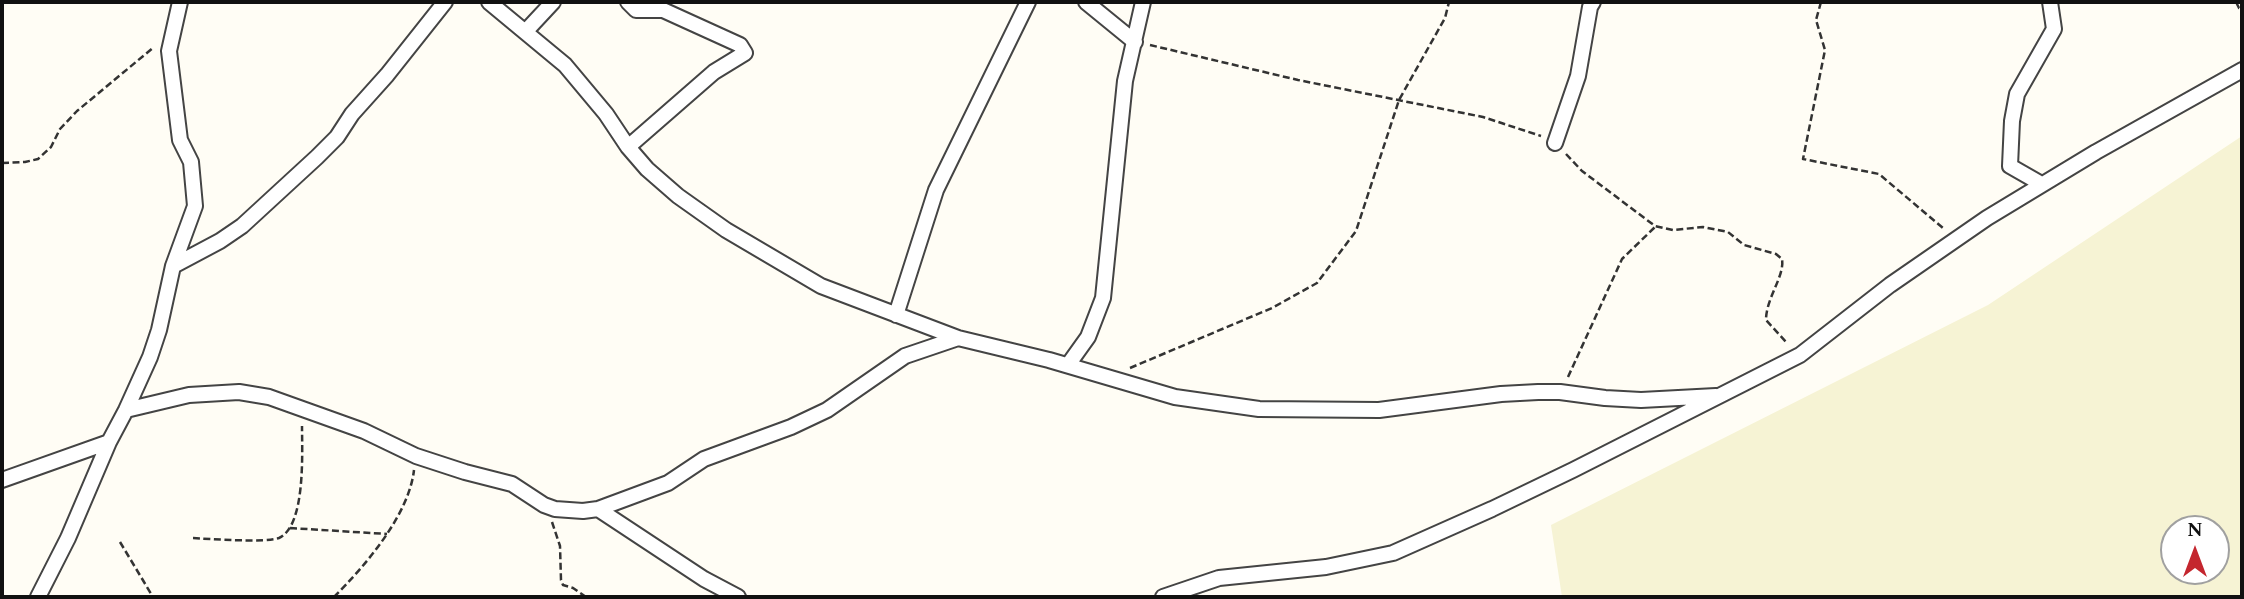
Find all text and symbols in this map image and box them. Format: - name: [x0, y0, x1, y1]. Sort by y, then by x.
- north arrow: [2160, 515, 2230, 585]
- text: N: [2187, 516, 2203, 545]

